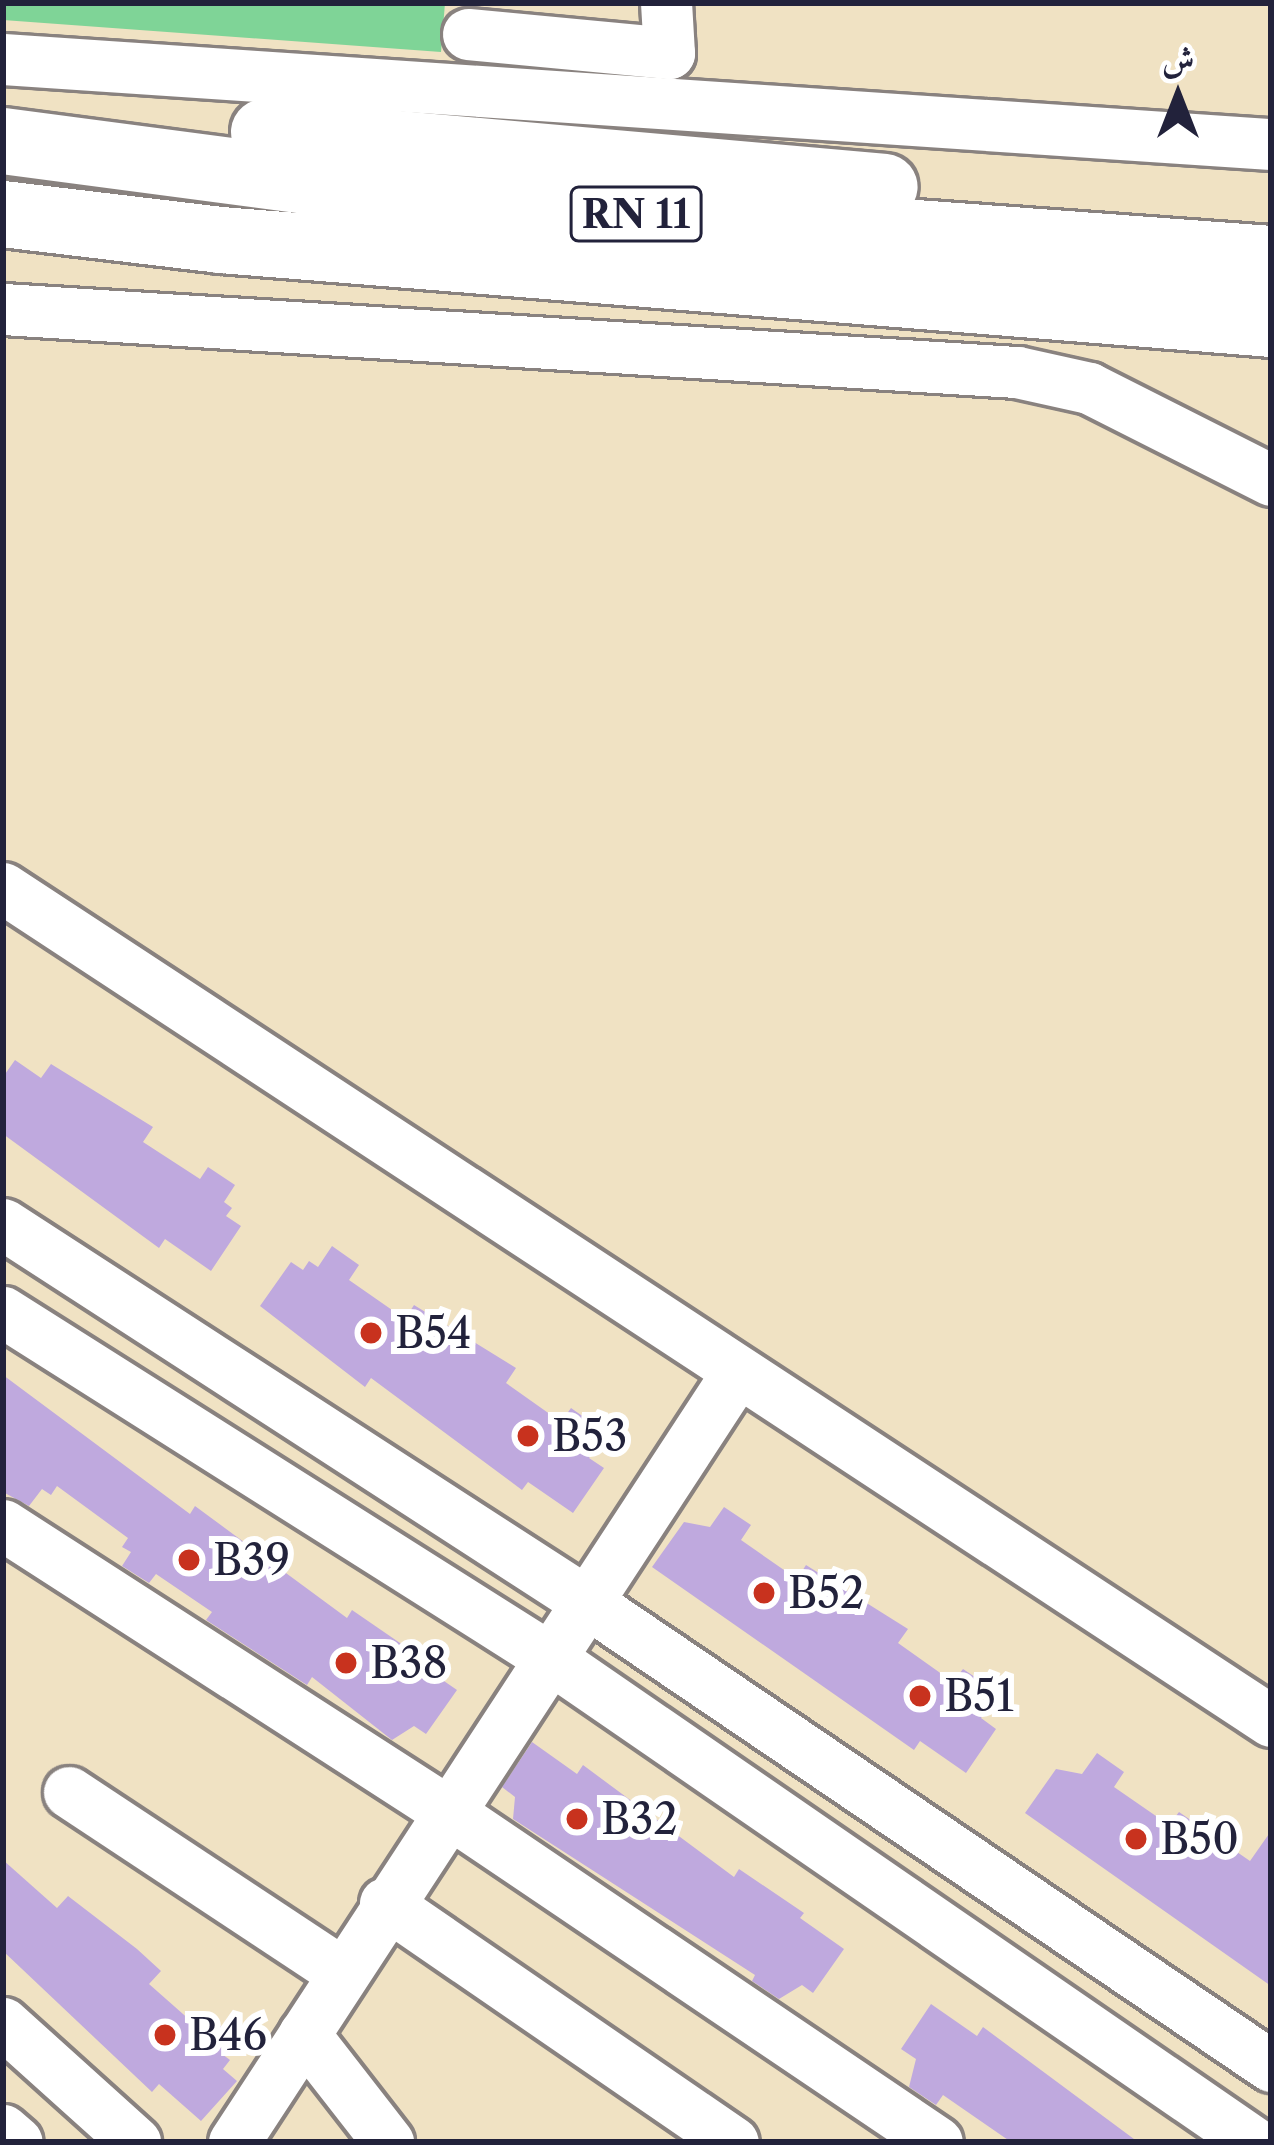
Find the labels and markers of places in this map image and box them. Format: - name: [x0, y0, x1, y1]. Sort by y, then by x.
- place label: B54: [395, 1308, 471, 1358]
- marker: B54: [358, 1320, 384, 1346]
- place label: B53: [552, 1411, 627, 1461]
- marker: B53: [515, 1423, 541, 1449]
- place label: B39: [213, 1535, 290, 1585]
- marker: B39: [176, 1547, 202, 1573]
- place label: B52: [788, 1568, 864, 1618]
- marker: B52: [751, 1580, 777, 1606]
- place label: B38: [370, 1638, 447, 1688]
- marker: B38: [333, 1650, 359, 1676]
- place label: B51: [944, 1671, 1014, 1721]
- marker: B51: [907, 1683, 933, 1709]
- place label: B32: [601, 1794, 678, 1844]
- marker: B32: [564, 1806, 590, 1832]
- place label: B50: [1160, 1814, 1239, 1864]
- marker: B50: [1123, 1826, 1149, 1852]
- place label: B46: [189, 2010, 267, 2060]
- marker: B46: [152, 2022, 178, 2048]

